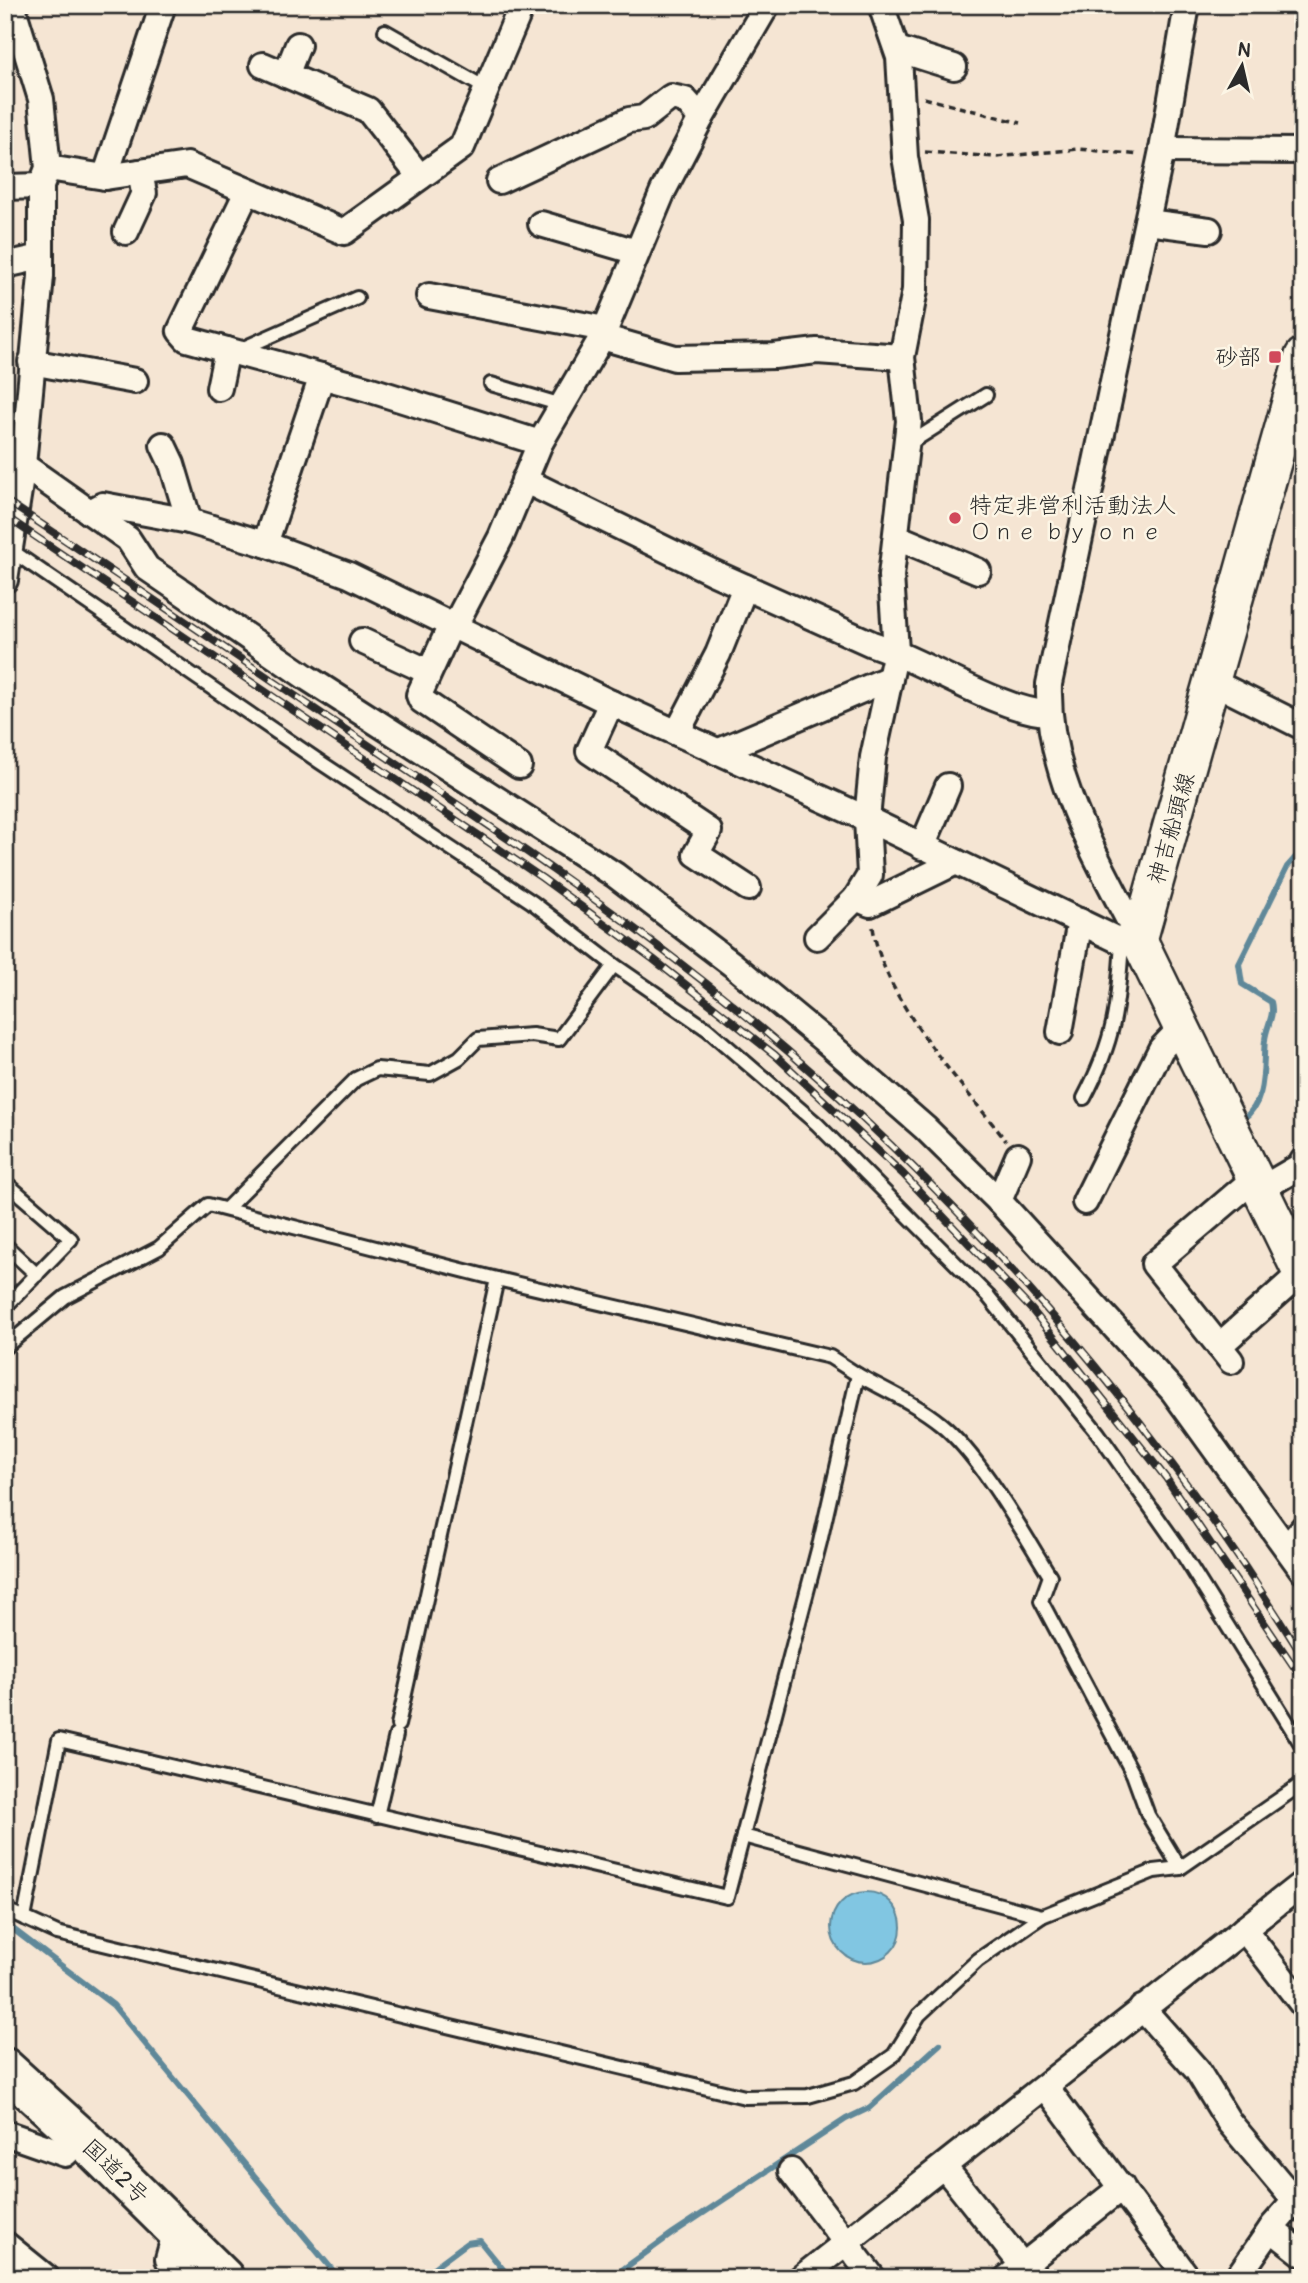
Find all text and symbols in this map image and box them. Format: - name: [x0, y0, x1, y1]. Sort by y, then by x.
- north arrow: [1206, 32, 1276, 102]
- text: N: [1236, 37, 1252, 63]
- place label: 砂部: [1215, 343, 1261, 372]
- marker: 砂部: [1267, 349, 1283, 365]
- place label: 特定非営利活動法人 Ｏｎｅ ｂｙ ｏｎｅ: [969, 491, 1176, 546]
- marker: 特定非営利活動法人 Ｏｎｅ ｂｙ ｏｎｅ: [947, 510, 963, 526]
- street label: 神吉船頭線: [1142, 769, 1201, 887]
- street label: 国道2号: [76, 2132, 155, 2210]

